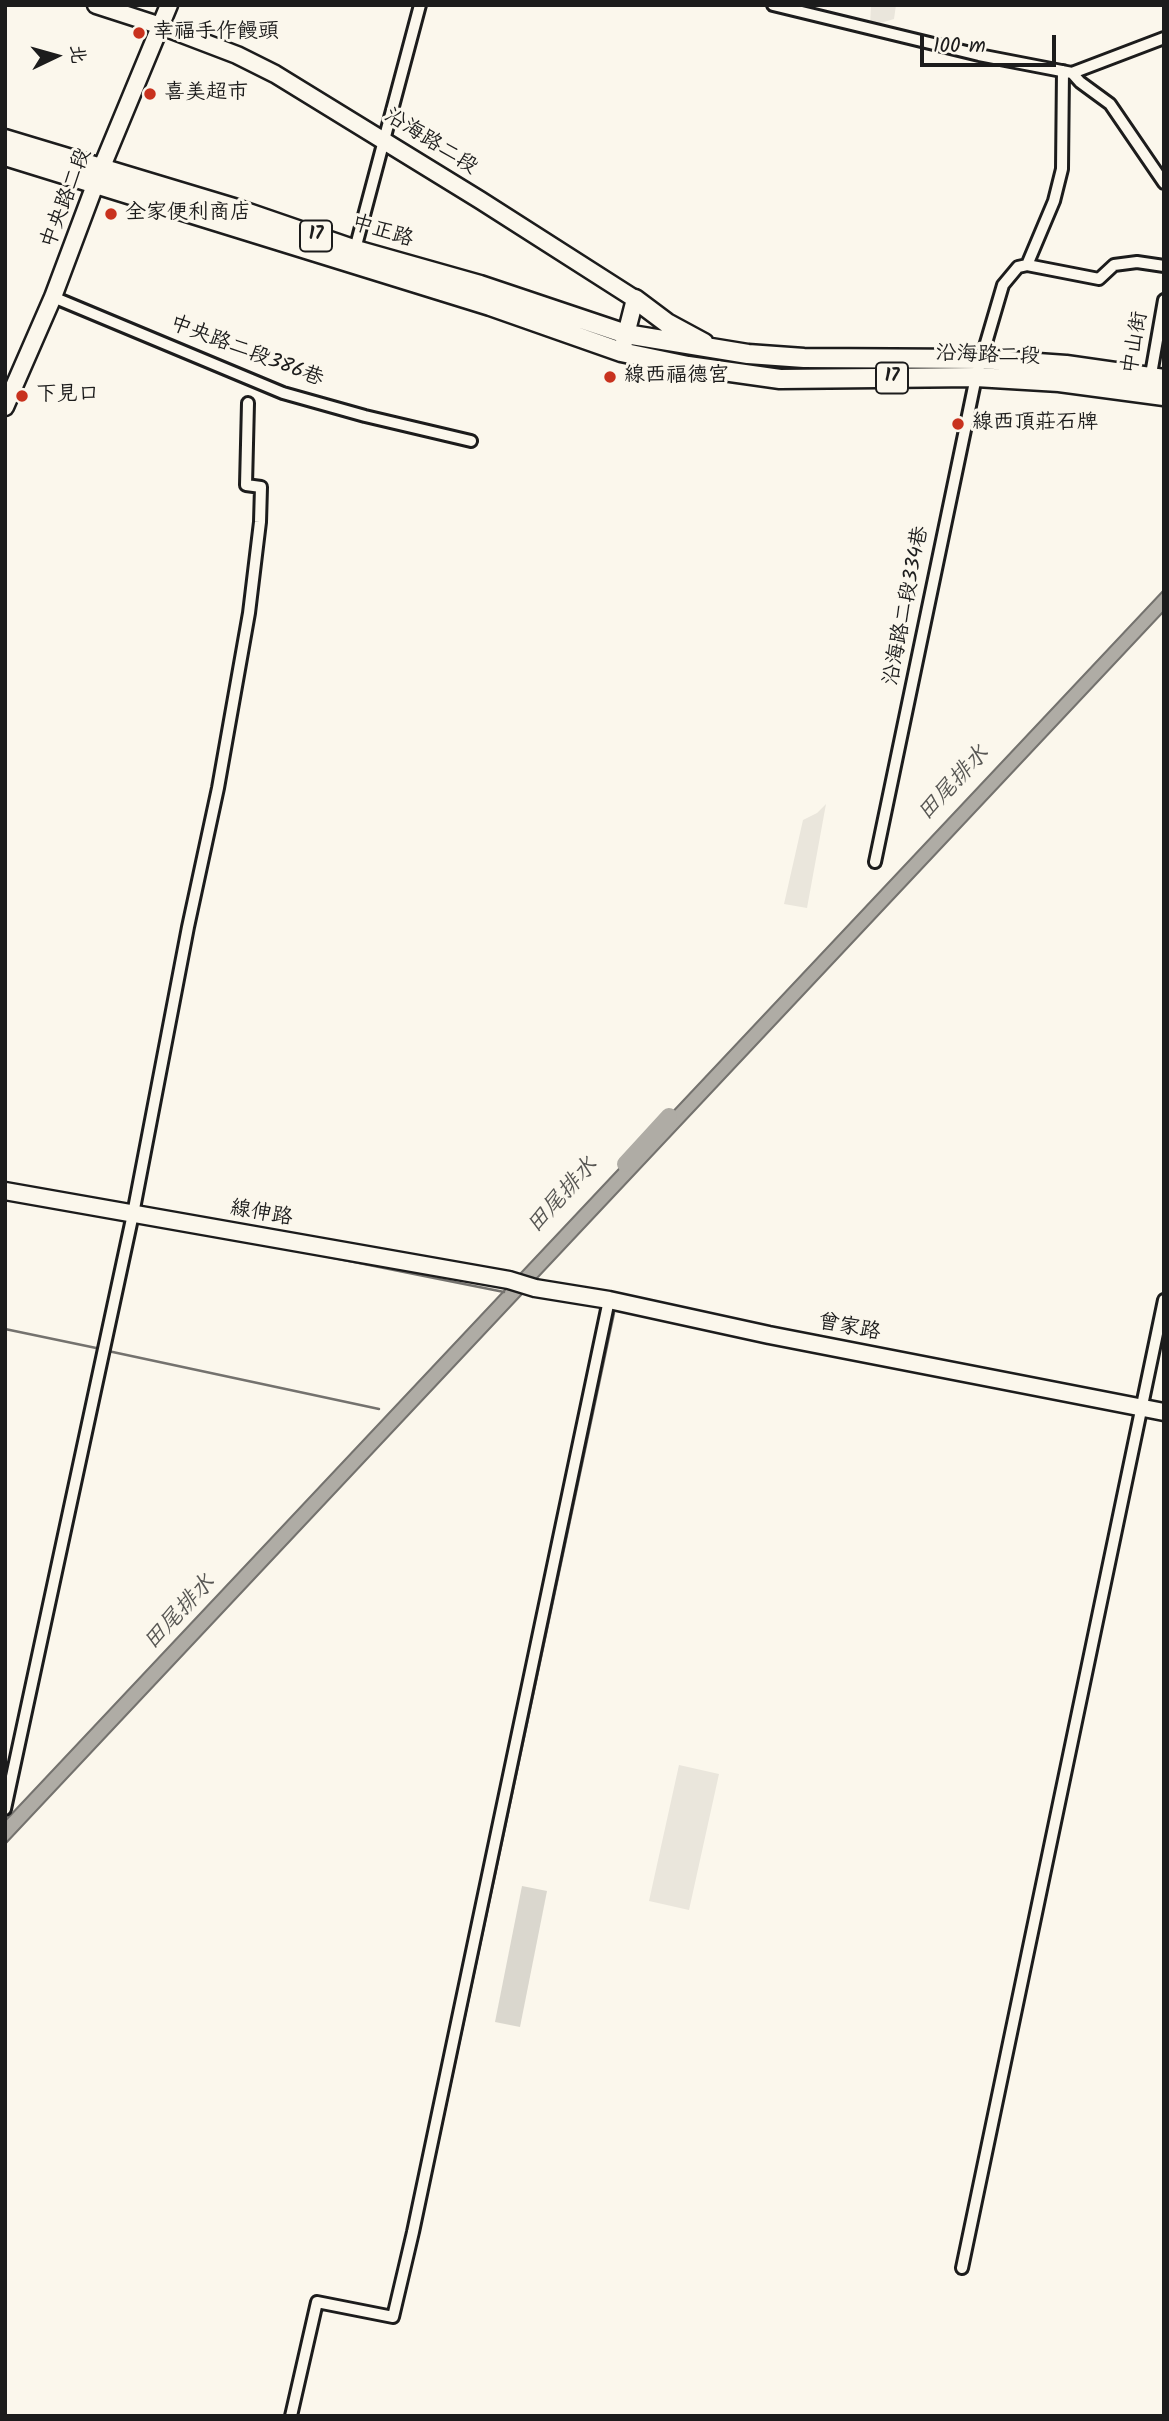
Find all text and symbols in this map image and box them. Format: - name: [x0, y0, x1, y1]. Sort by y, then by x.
- place label: 幸福手作饅頭: [153, 20, 279, 46]
- north arrow: [21, 21, 91, 91]
- scale bar: [924, 21, 1060, 65]
- marker: 幸福手作饅頭: [131, 25, 147, 41]
- text: 100 m: [933, 30, 986, 63]
- text: 北: [61, 43, 93, 65]
- place label: 喜美超市: [164, 81, 248, 107]
- marker: 喜美超市: [142, 86, 158, 102]
- street label: 沿海路二段: [379, 104, 481, 182]
- street label: 中央路二段: [37, 145, 99, 253]
- place label: 全家便利商店: [125, 201, 251, 227]
- marker: 全家便利商店: [103, 206, 119, 222]
- street label: 中正路: [348, 212, 416, 254]
- road number: 17: [300, 220, 332, 252]
- street label: 中山街: [1119, 310, 1155, 376]
- street label: 中央路二段386巷: [166, 312, 326, 394]
- street label: 沿海路二段: [935, 343, 1041, 371]
- road number: 17: [876, 362, 908, 394]
- place label: 線西福德宮: [624, 364, 729, 390]
- marker: 線西福德宮: [602, 369, 618, 385]
- place label: 下見口: [36, 383, 99, 409]
- marker: 下見口: [14, 388, 30, 404]
- place label: 線西頂莊石牌: [972, 411, 1098, 437]
- marker: 線西頂莊石牌: [950, 416, 966, 432]
- street label: 沿海路二段334巷: [880, 524, 936, 688]
- water label: 田尾排水: [914, 742, 996, 828]
- water label: 田尾排水: [523, 1154, 605, 1240]
- street label: 線伸路: [228, 1197, 294, 1233]
- street label: 曾家路: [816, 1311, 882, 1347]
- water label: 田尾排水: [140, 1571, 222, 1657]

